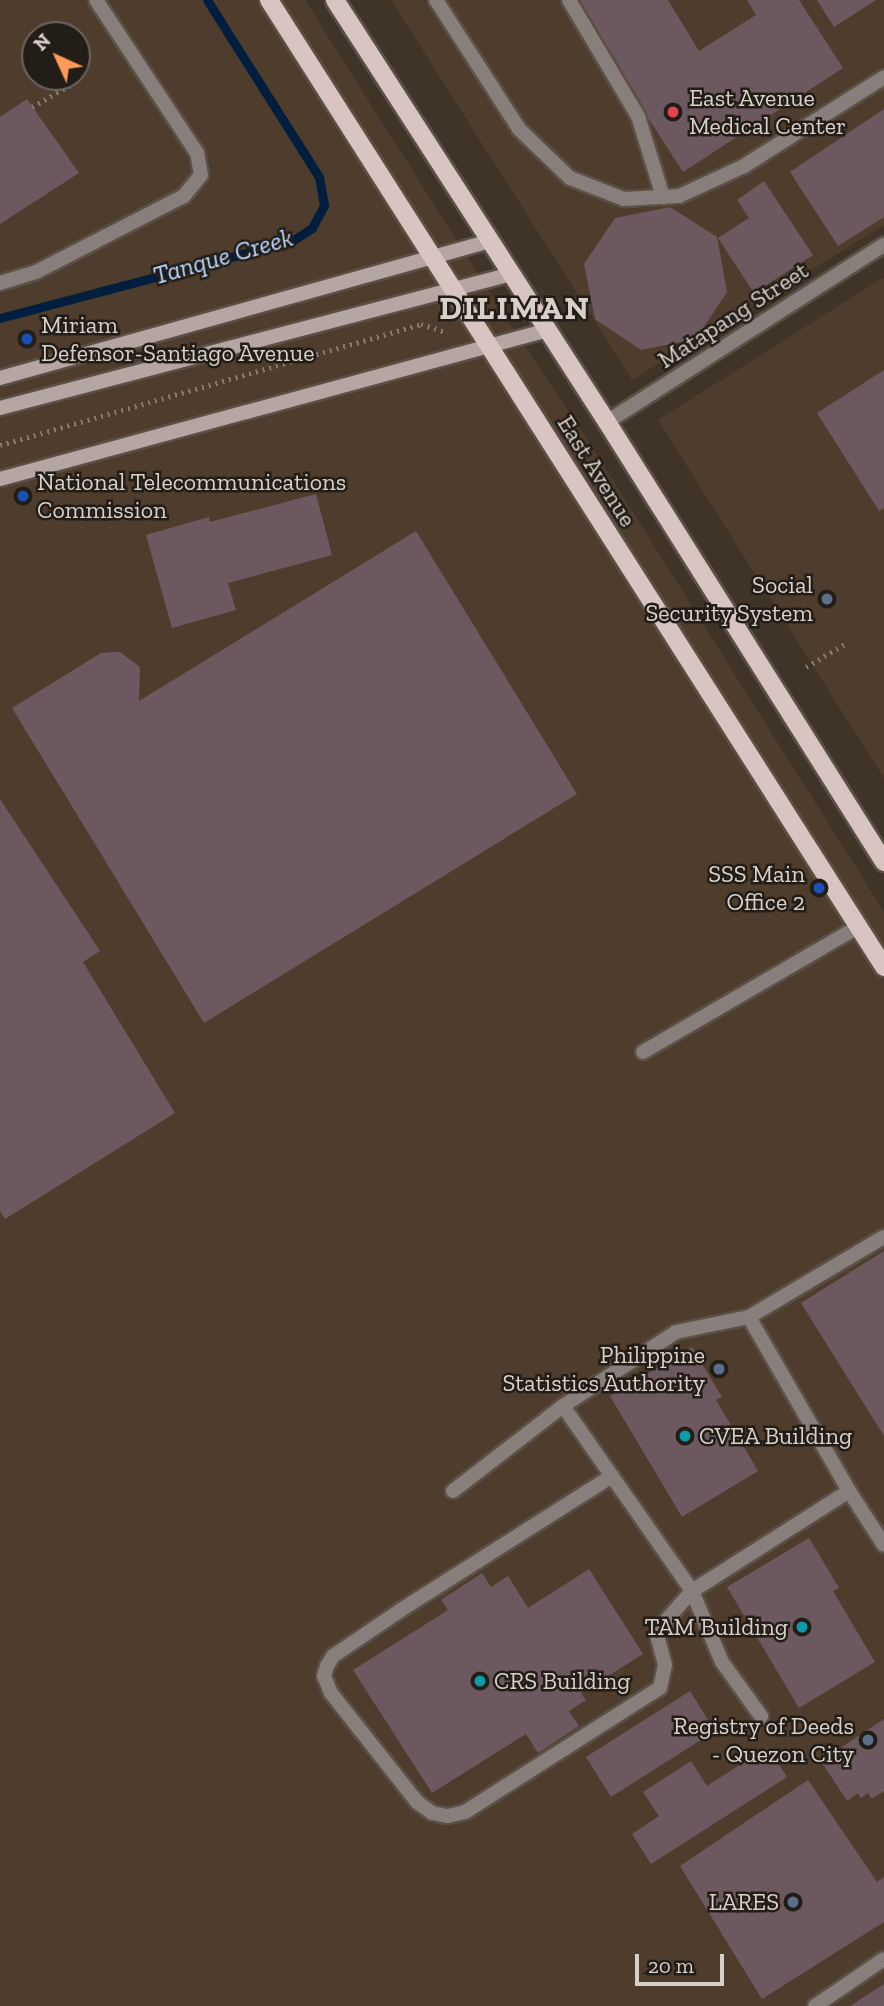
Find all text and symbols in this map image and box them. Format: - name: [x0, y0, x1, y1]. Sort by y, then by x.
- north arrow: [21, 21, 91, 91]
- text: N: [29, 29, 55, 55]
- place label: East Avenue Medical Center: [689, 84, 846, 140]
- marker: East Avenue Medical Center: [663, 102, 683, 122]
- water label: Tanque Creek: [149, 222, 297, 292]
- street label: Matapang Street: [652, 256, 814, 374]
- district label: DILIMAN: [440, 289, 590, 327]
- place label: Miriam Defensor-Santiago Avenue: [41, 311, 315, 367]
- marker: Miriam Defensor-Santiago Avenue: [19, 331, 35, 347]
- street label: East Avenue: [551, 410, 643, 532]
- place label: National Telecommunications Commission: [37, 468, 347, 524]
- marker: National Telecommunications Commission: [15, 488, 31, 504]
- place label: Social Security System: [645, 571, 813, 627]
- marker: Social Security System: [819, 591, 835, 607]
- place label: SSS Main Office 2: [708, 860, 805, 916]
- marker: SSS Main Office 2: [811, 880, 827, 896]
- place label: Philippine Statistics Authority: [502, 1341, 705, 1397]
- marker: Philippine Statistics Authority: [711, 1361, 727, 1377]
- place label: CVEA Building: [699, 1422, 853, 1450]
- marker: CVEA Building: [677, 1428, 693, 1444]
- place label: TAM Building: [644, 1613, 788, 1641]
- marker: TAM Building: [794, 1619, 810, 1635]
- place label: CRS Building: [494, 1667, 630, 1695]
- marker: CRS Building: [472, 1673, 488, 1689]
- place label: Registry of Deeds - Quezon City: [673, 1712, 854, 1768]
- marker: Registry of Deeds - Quezon City: [860, 1732, 876, 1748]
- place label: LARES: [709, 1888, 779, 1916]
- marker: LARES: [785, 1894, 801, 1910]
- scale bar: [639, 1940, 728, 1984]
- text: 20 m: [648, 1953, 694, 1978]

